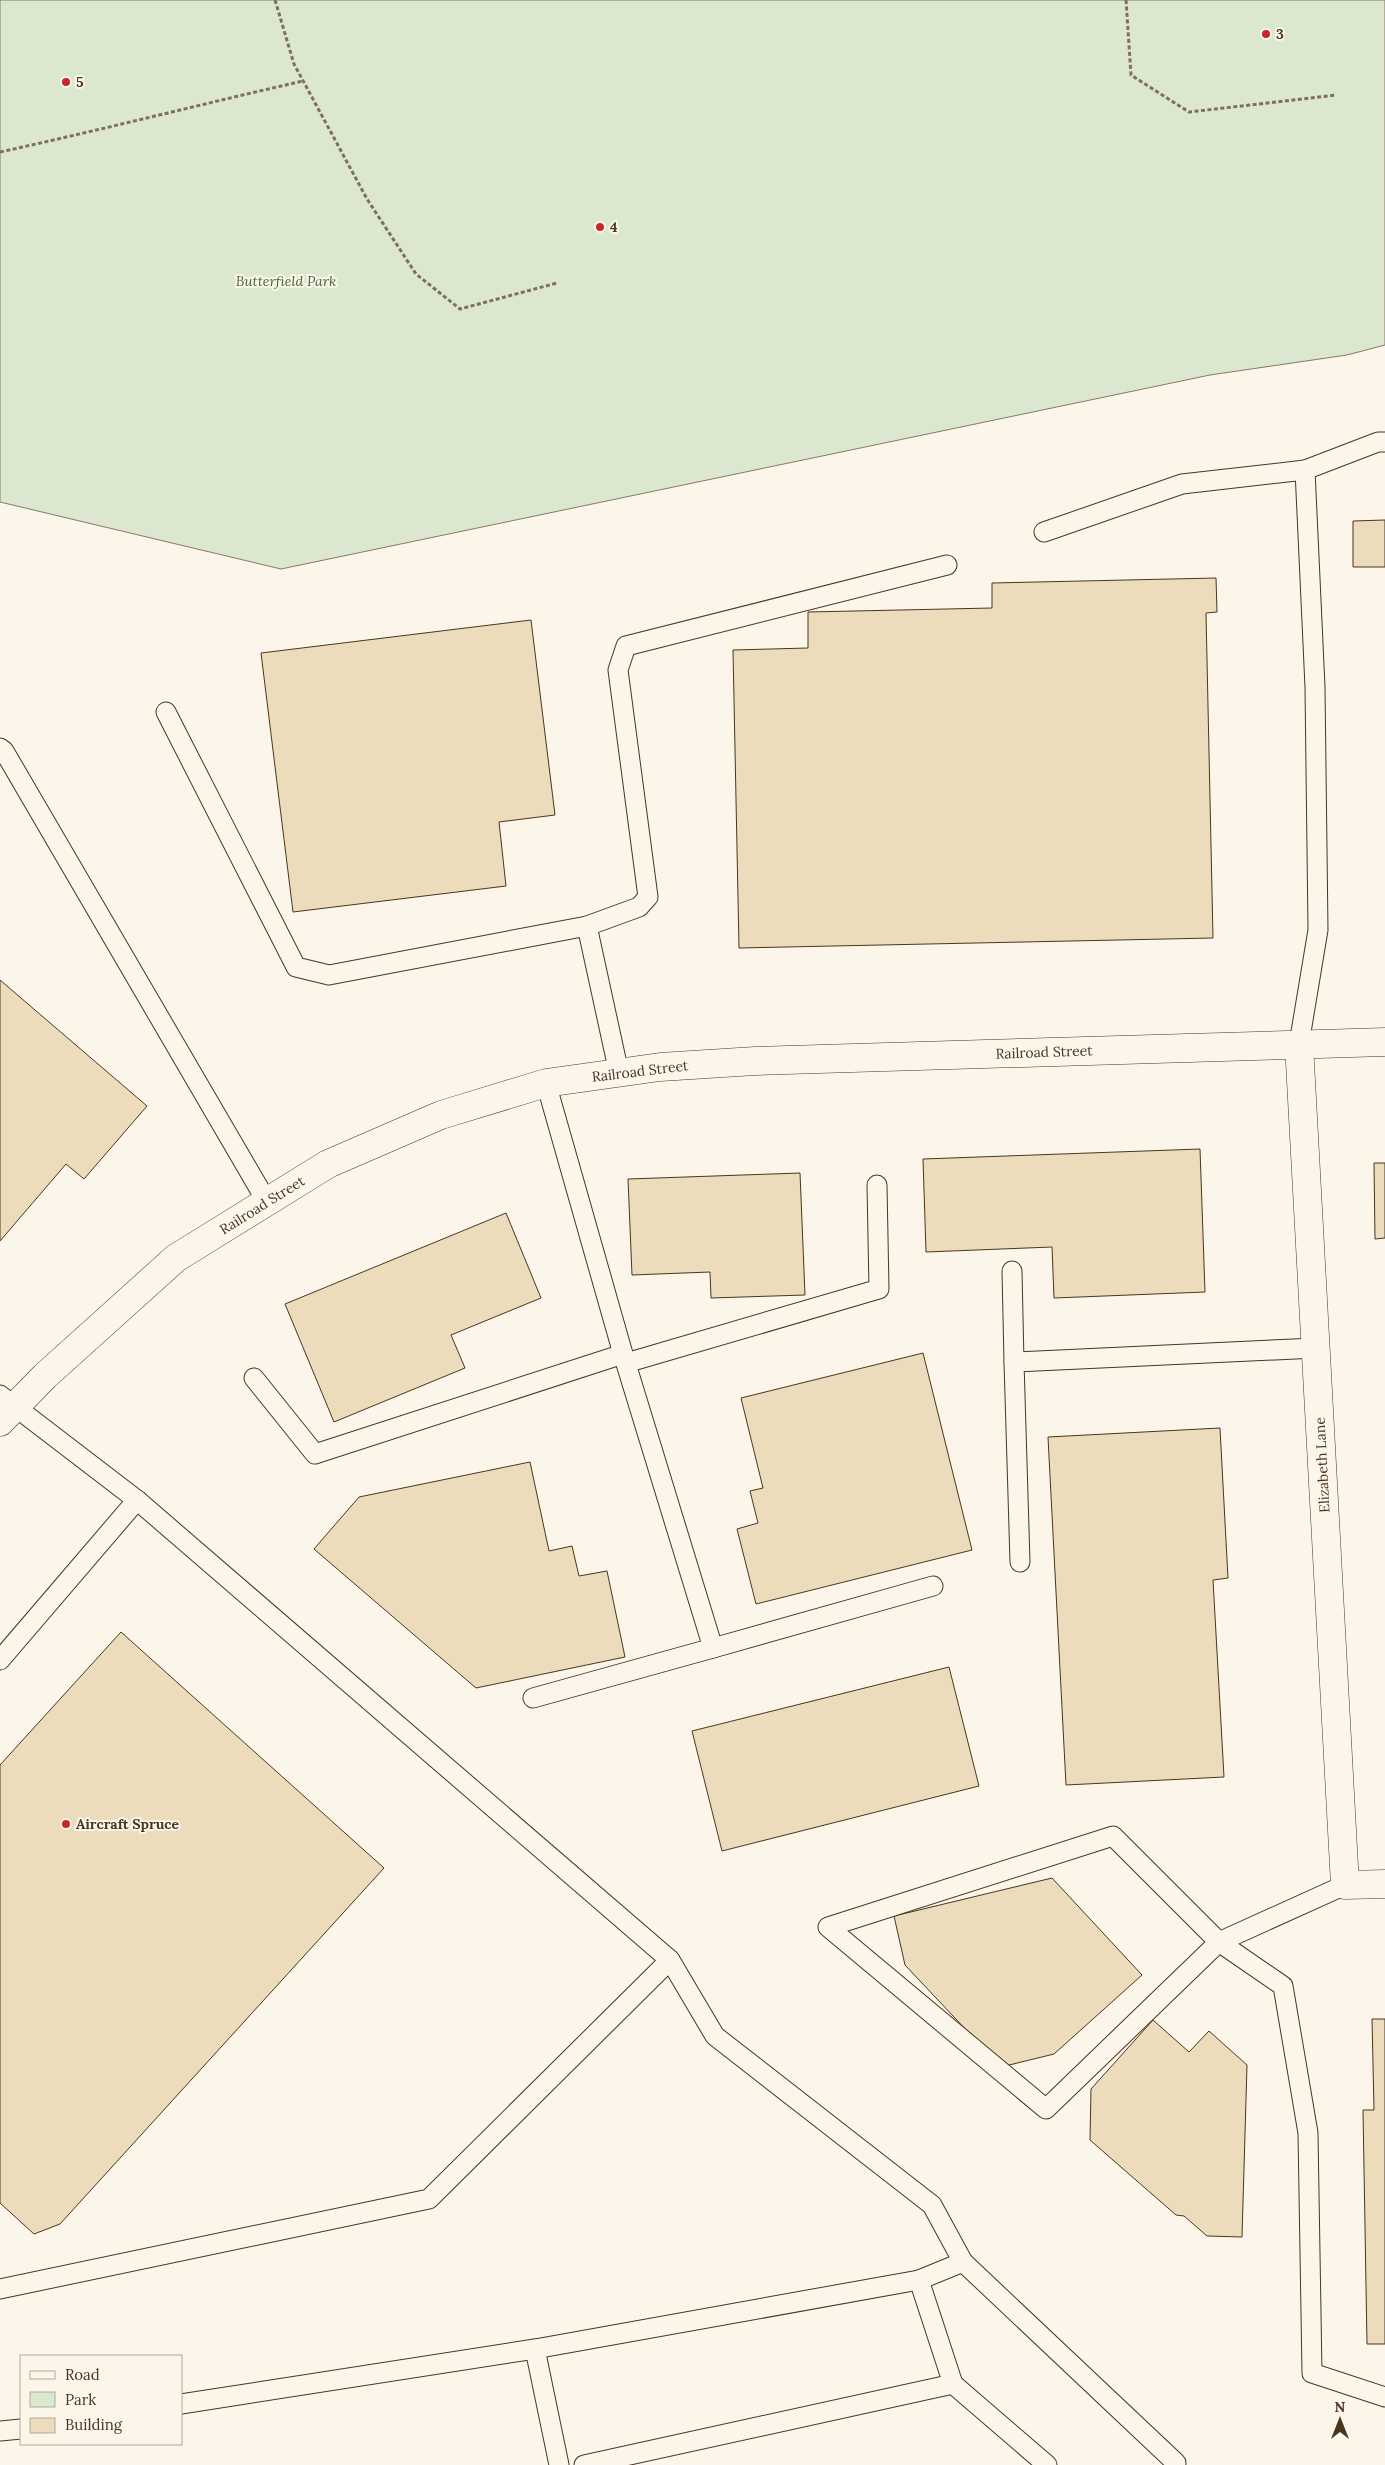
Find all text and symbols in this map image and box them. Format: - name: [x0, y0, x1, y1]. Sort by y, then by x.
- place label: 3: [1276, 25, 1284, 43]
- marker: 3: [1260, 28, 1272, 40]
- place label: 5: [76, 73, 84, 91]
- marker: 5: [60, 76, 72, 88]
- place label: 4: [610, 218, 618, 236]
- marker: 4: [594, 221, 606, 233]
- park label: Butterfield Park: [236, 272, 336, 290]
- street label: Railroad Street: [995, 1041, 1093, 1063]
- street label: Railroad Street: [591, 1056, 690, 1086]
- street label: Railroad Street: [216, 1171, 308, 1238]
- street label: Elizabeth Lane: [1310, 1416, 1333, 1513]
- place label: Aircraft Spruce: [76, 1815, 180, 1833]
- marker: Aircraft Spruce: [60, 1818, 72, 1830]
- legend: [20, 2355, 182, 2445]
- text: Road: [65, 2365, 100, 2384]
- text: Park: [65, 2390, 96, 2409]
- north arrow: [1315, 2395, 1365, 2445]
- text: N: [1335, 2398, 1346, 2416]
- text: Building: [65, 2415, 123, 2434]

